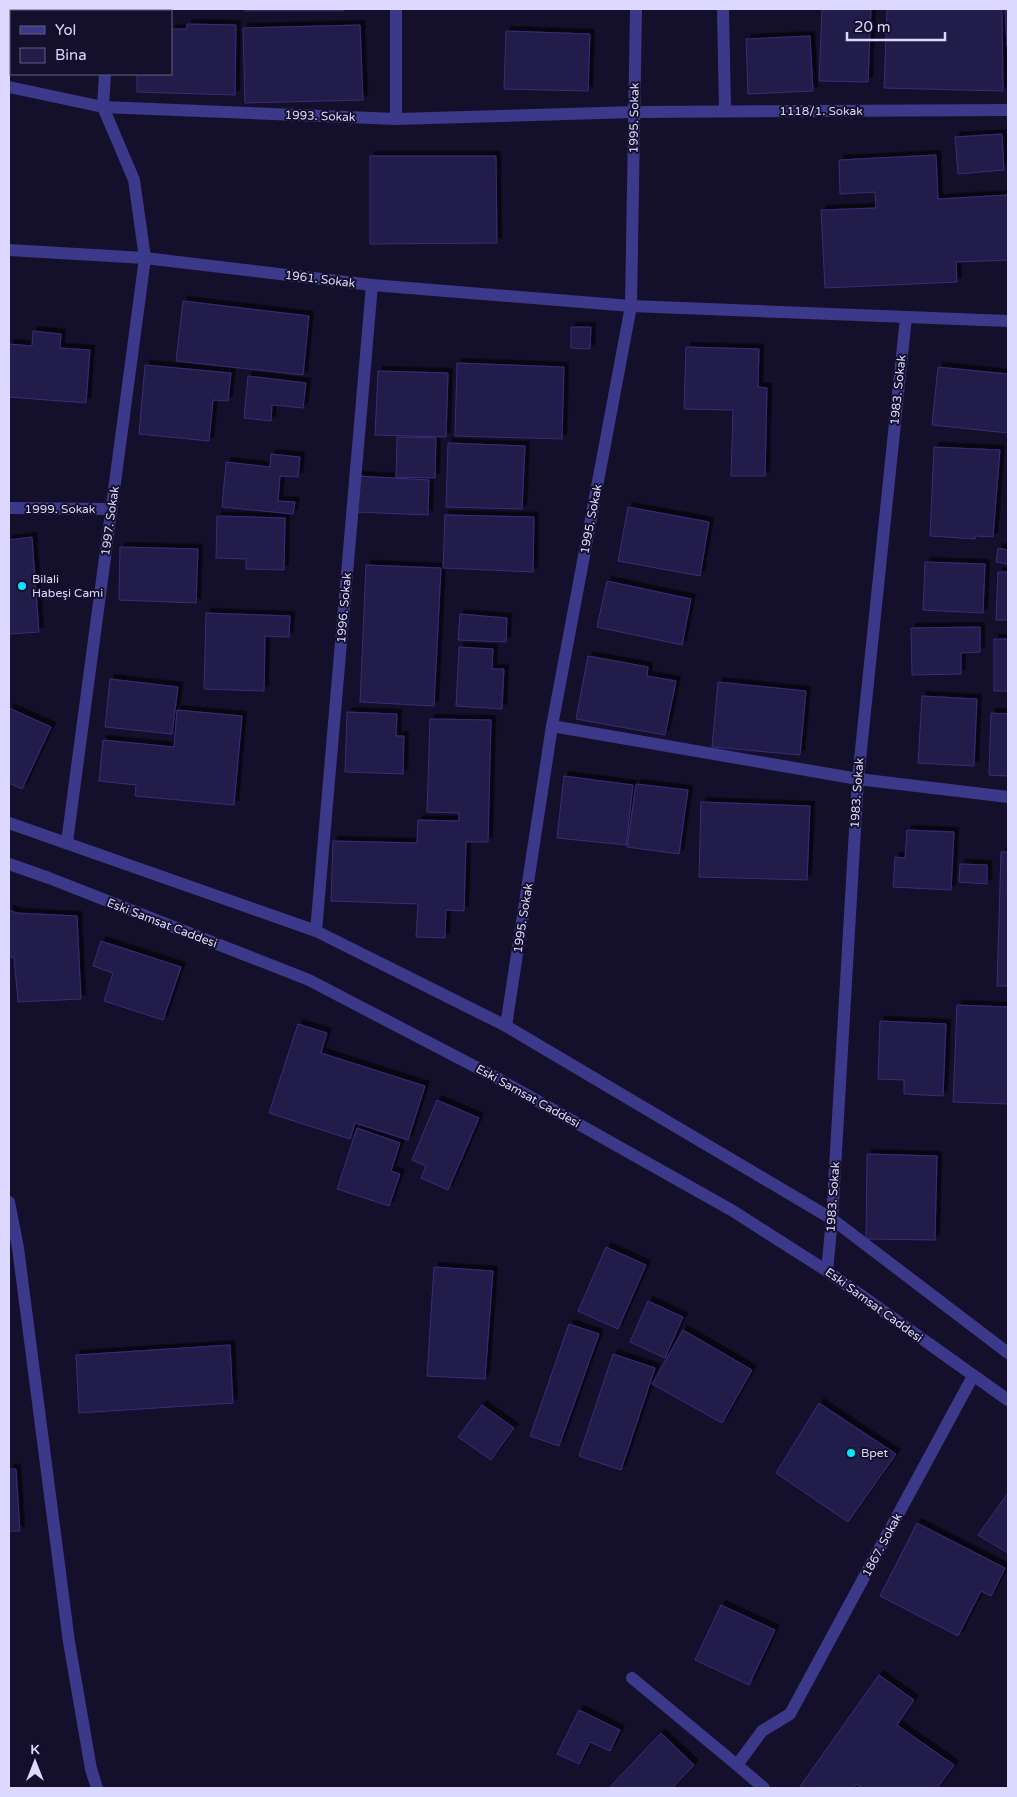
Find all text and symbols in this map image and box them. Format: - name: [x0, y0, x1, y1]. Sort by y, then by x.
- legend: [10, 10, 172, 75]
- scale bar: [847, 10, 944, 42]
- text: 20 m: [854, 18, 891, 36]
- text: Yol: [55, 21, 76, 39]
- text: Bina: [55, 46, 87, 64]
- street label: 1995. Sokak: [626, 82, 642, 153]
- street label: 1118/1. Sokak: [779, 104, 863, 118]
- street label: 1993. Sokak: [284, 108, 356, 124]
- street label: 1961. Sokak: [284, 268, 356, 290]
- street label: 1983. Sokak: [887, 354, 909, 426]
- street label: 1995. Sokak: [577, 483, 605, 555]
- street label: 1997. Sokak: [98, 485, 122, 557]
- street label: 1999. Sokak: [25, 502, 96, 516]
- place label: Bilali Habeşi Cami: [32, 572, 103, 600]
- street label: 1996. Sokak: [334, 572, 354, 644]
- marker: Bilali Habeşi Cami: [16, 580, 28, 592]
- street label: 1983. Sokak: [848, 757, 866, 829]
- street label: 1995. Sokak: [511, 882, 536, 954]
- street label: Eski Samsat Caddesi: [105, 896, 219, 950]
- street label: Eski Samsat Caddesi: [473, 1062, 583, 1130]
- street label: 1983. Sokak: [824, 1161, 842, 1233]
- street label: Eski Samsat Caddesi: [823, 1265, 925, 1345]
- place label: Bpet: [861, 1446, 889, 1460]
- marker: Bpet: [845, 1447, 857, 1459]
- street label: 1867. Sokak: [859, 1510, 905, 1579]
- north arrow: [10, 1737, 60, 1787]
- text: K: [30, 1741, 40, 1758]

